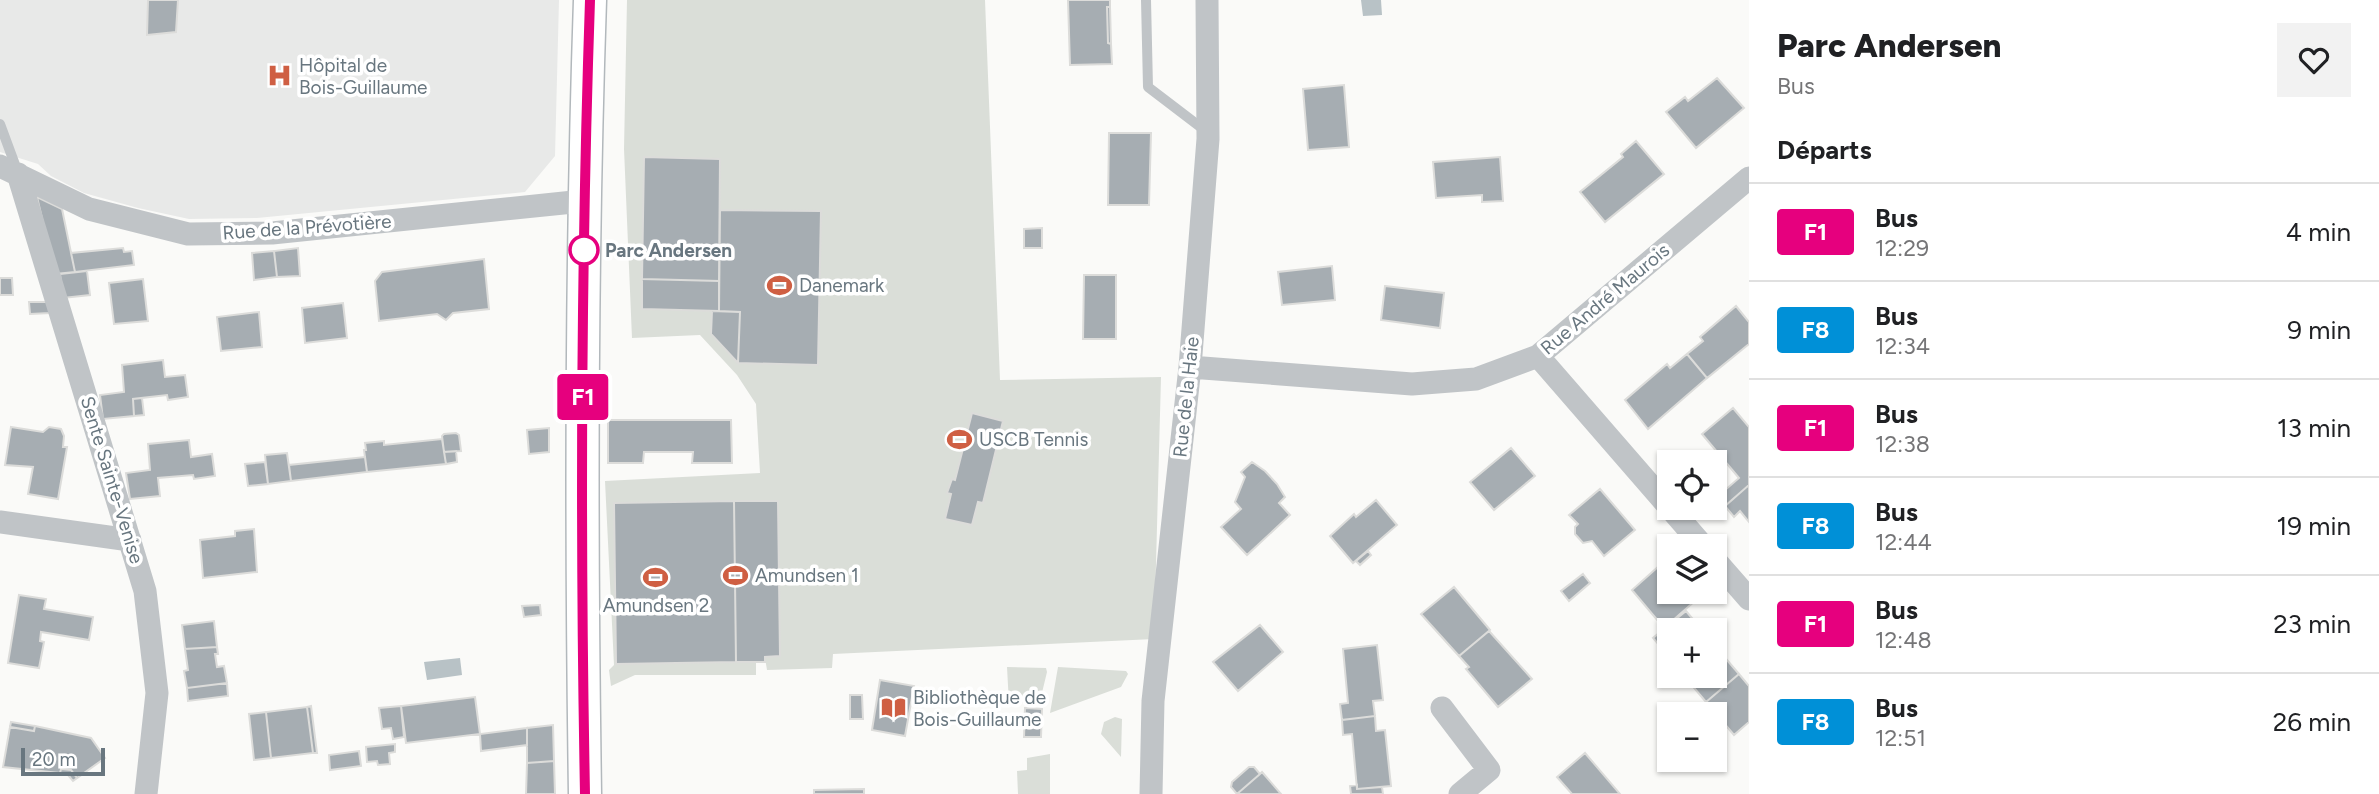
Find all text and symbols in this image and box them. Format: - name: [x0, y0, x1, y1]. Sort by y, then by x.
- button: heart: [2277, 23, 2351, 97]
- text: Parc Andersen: [1777, 26, 2001, 65]
- place label: Hôpital de Bois-Guillaume: [299, 54, 427, 99]
- hospital icon: Hôpital de Bois-Guillaume: [265, 62, 293, 90]
- text: Bus: [1777, 72, 1815, 100]
- text: Départs: [1777, 134, 1872, 166]
- text: Bus: [1875, 202, 1918, 234]
- street label: Rue de la Prévotière: [222, 210, 392, 244]
- text: 4 min: [2286, 216, 2351, 248]
- text: F1: [1804, 217, 1827, 246]
- text: 12:29: [1875, 234, 1929, 262]
- marker: Parc Andersen: [569, 235, 599, 265]
- street label: Rue André Maurois: [1536, 238, 1674, 359]
- place label: Parc Andersen: [605, 239, 732, 262]
- sports icon: Danemark: [765, 271, 793, 299]
- place label: Danemark: [799, 274, 885, 297]
- text: Bus: [1875, 300, 1918, 332]
- text: 9 min: [2287, 314, 2351, 346]
- text: F8: [1802, 315, 1829, 344]
- text: 12:34: [1875, 332, 1930, 360]
- street label: Rue de la Haie: [1168, 336, 1204, 458]
- line badge: F1: [552, 374, 614, 420]
- text: F1: [571, 382, 595, 411]
- street label: Sente Sainte-Venise: [76, 394, 148, 566]
- text: Bus: [1875, 398, 1918, 430]
- text: 13 min: [2277, 412, 2351, 444]
- text: F1: [1804, 413, 1827, 442]
- sports icon: USCB Tennis: [945, 425, 973, 453]
- place label: USCB Tennis: [979, 428, 1088, 451]
- text: 12:38: [1875, 430, 1930, 458]
- map controls: [1657, 450, 1727, 772]
- button: locate: [1657, 450, 1727, 520]
- text: Bus: [1875, 496, 1918, 528]
- text: 19 min: [2276, 510, 2351, 542]
- text: F8: [1802, 511, 1829, 540]
- text: 12:44: [1875, 528, 1932, 556]
- button: layers: [1657, 534, 1727, 604]
- sports icon: Amundsen 1: [721, 561, 749, 589]
- sports icon: Amundsen 2: [642, 563, 670, 591]
- place label: Amundsen 1: [755, 564, 859, 587]
- place label: Amundsen 2: [603, 594, 709, 617]
- text: Bus: [1875, 594, 1918, 626]
- text: 23 min: [2273, 608, 2351, 640]
- text: F1: [1804, 609, 1827, 638]
- button: +: [1657, 618, 1727, 688]
- text: 12:48: [1875, 626, 1932, 654]
- place label: Bibliothèque de Bois-Guillaume: [913, 686, 1046, 731]
- text: Bus: [1875, 692, 1918, 724]
- library icon: Bibliothèque de Bois-Guillaume: [879, 694, 907, 722]
- button: −: [1657, 702, 1727, 772]
- text: 26 min: [2273, 706, 2351, 738]
- text: F8: [1802, 707, 1829, 736]
- text: 12:51: [1875, 724, 1926, 752]
- scale bar: [21, 745, 105, 777]
- text: 20 m: [32, 748, 76, 771]

